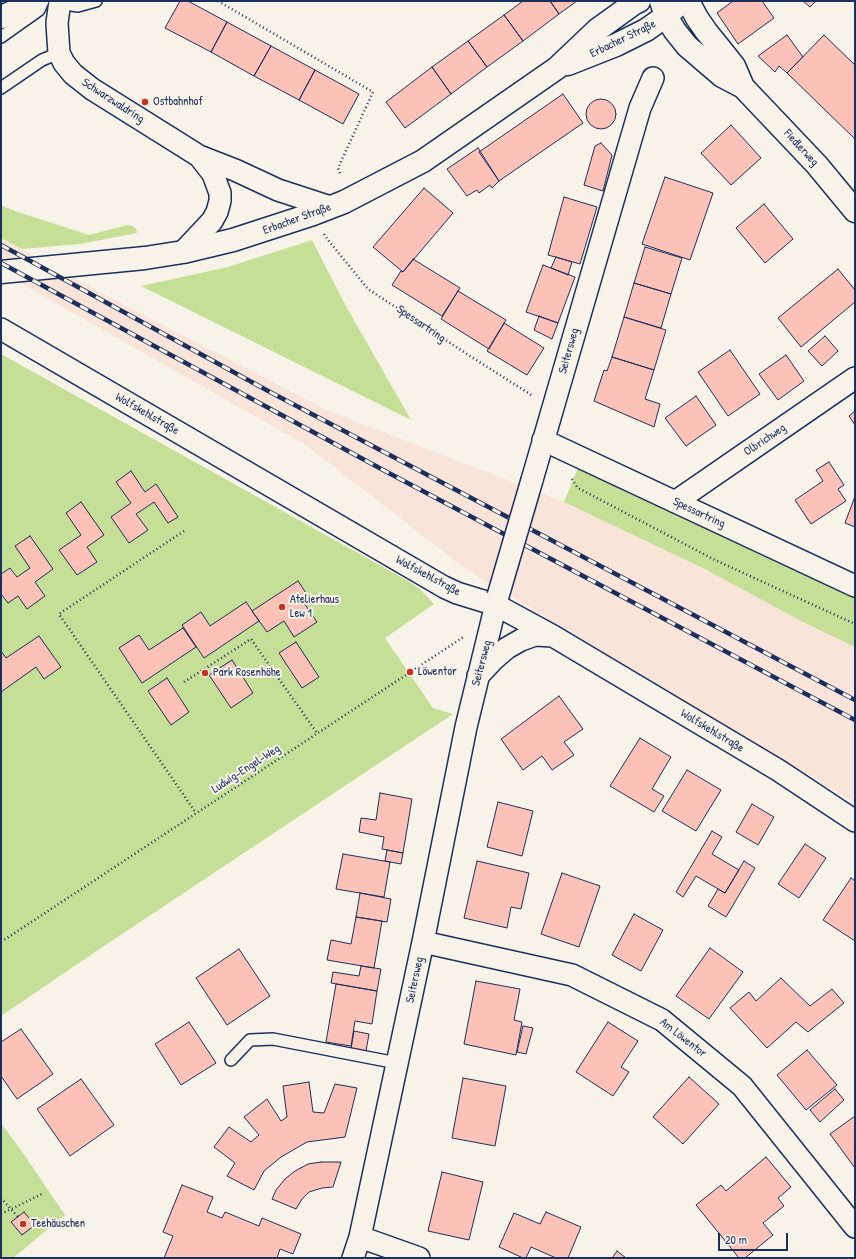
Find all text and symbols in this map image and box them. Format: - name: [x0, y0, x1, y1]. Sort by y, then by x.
- street label: Erbacher Straße: [588, 17, 658, 61]
- street label: Schwarzwaldring: [79, 76, 147, 126]
- place label: Ostbahnhof: [153, 95, 203, 109]
- marker: Ostbahnhof: [140, 97, 150, 107]
- street label: Fiedlerweg: [780, 127, 822, 169]
- street label: Erbacher Straße: [261, 200, 333, 238]
- street label: Spessartring: [394, 302, 448, 346]
- street label: Seitersweg: [556, 327, 582, 375]
- street label: Wolfskehlstraße: [112, 390, 182, 438]
- street label: Olbrichweg: [741, 421, 789, 459]
- street label: Spessartring: [670, 495, 728, 531]
- street label: Wolfskehlstraße: [393, 553, 463, 599]
- place label: Atelierhaus Lew 1: [290, 593, 339, 621]
- marker: Atelierhaus Lew 1: [277, 602, 287, 612]
- street label: Seitersweg: [469, 639, 495, 687]
- place label: Löwentor: [418, 665, 457, 679]
- place label: Park Rosenhöhe: [213, 666, 281, 680]
- marker: Löwentor: [405, 667, 415, 677]
- marker: Park Rosenhöhe: [200, 668, 210, 678]
- street label: Wolfskehlstraße: [678, 706, 746, 756]
- street label: Ludwig-Engel-Weg: [209, 742, 283, 796]
- street label: Seitersweg: [403, 956, 427, 1004]
- street label: Am Löwentor: [657, 1015, 709, 1061]
- place label: Teehäuschen: [31, 1217, 85, 1231]
- marker: Teehäuschen: [18, 1219, 28, 1229]
- scale bar: [720, 1225, 790, 1251]
- text: 20 m: [725, 1231, 747, 1248]

